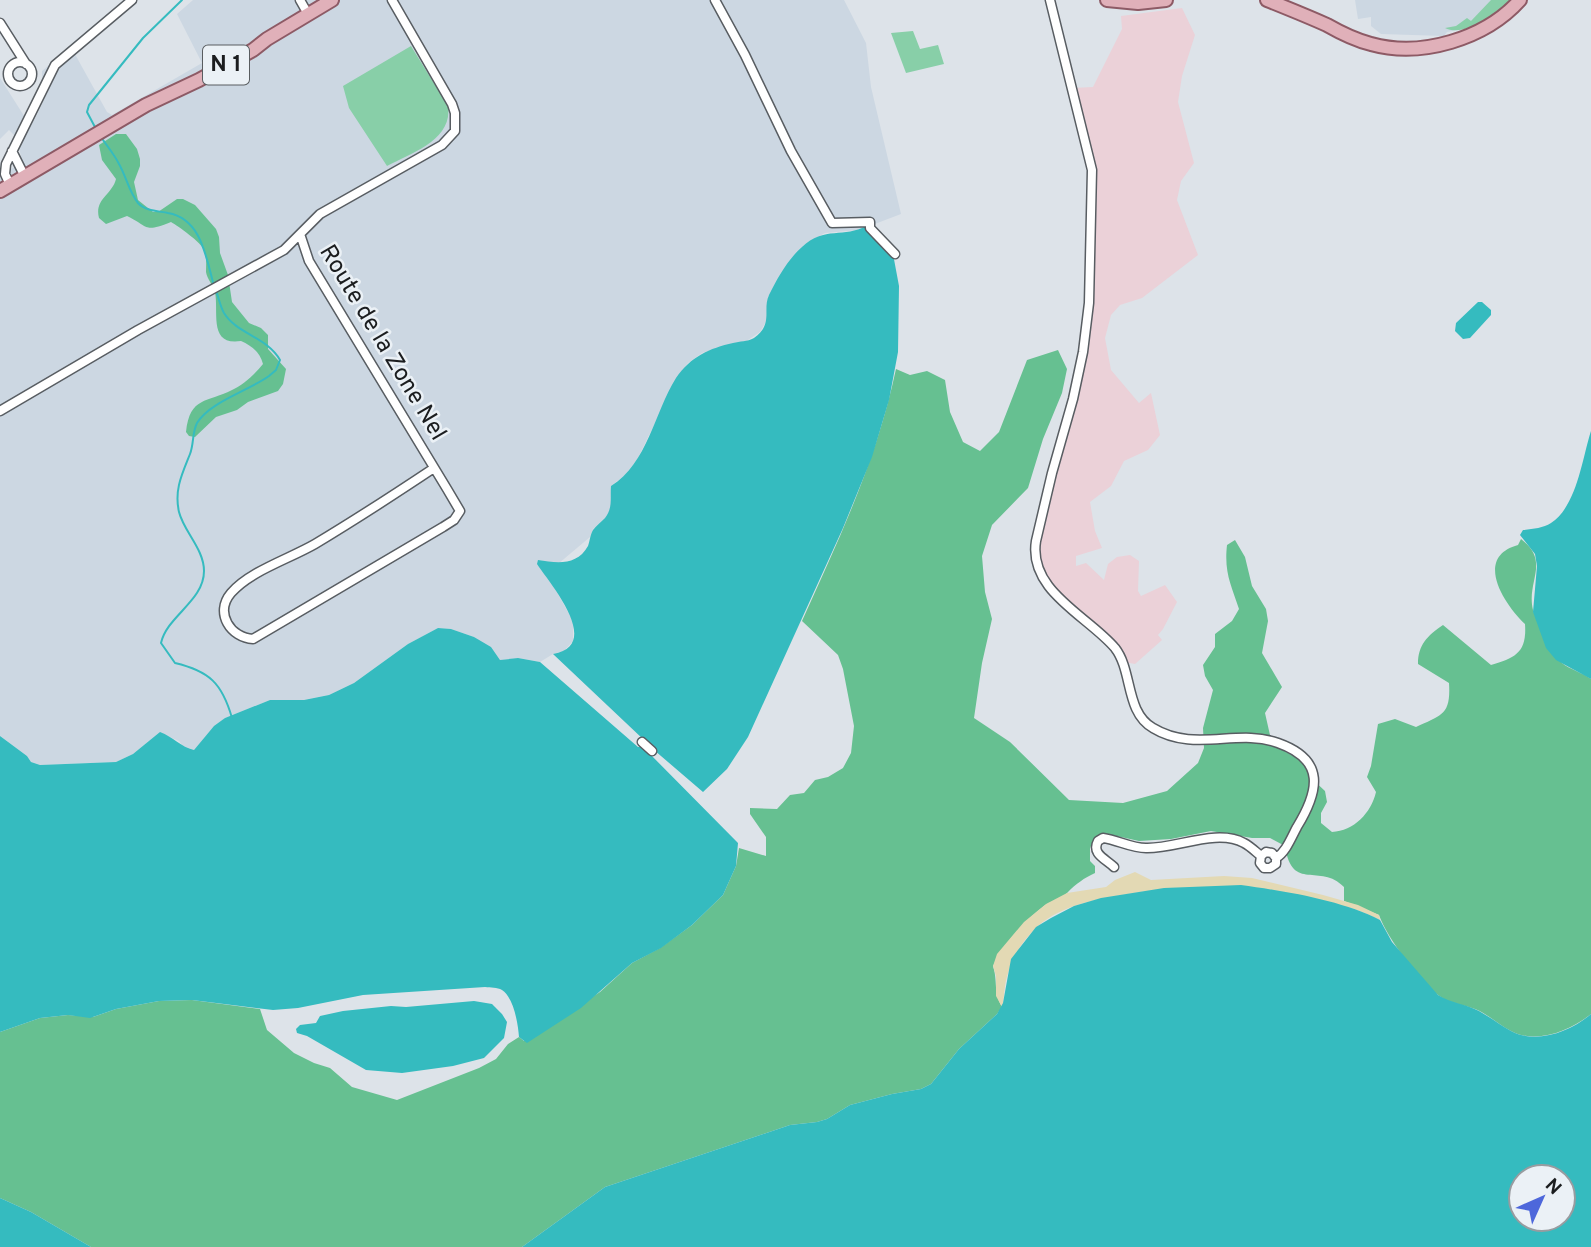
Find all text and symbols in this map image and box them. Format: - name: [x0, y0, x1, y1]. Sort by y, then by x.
- road number: N 1: [203, 46, 249, 85]
- street label: Route de la Zone Nel: [312, 240, 452, 446]
- north arrow: [1507, 1163, 1577, 1233]
- text: N: [1539, 1174, 1566, 1201]

